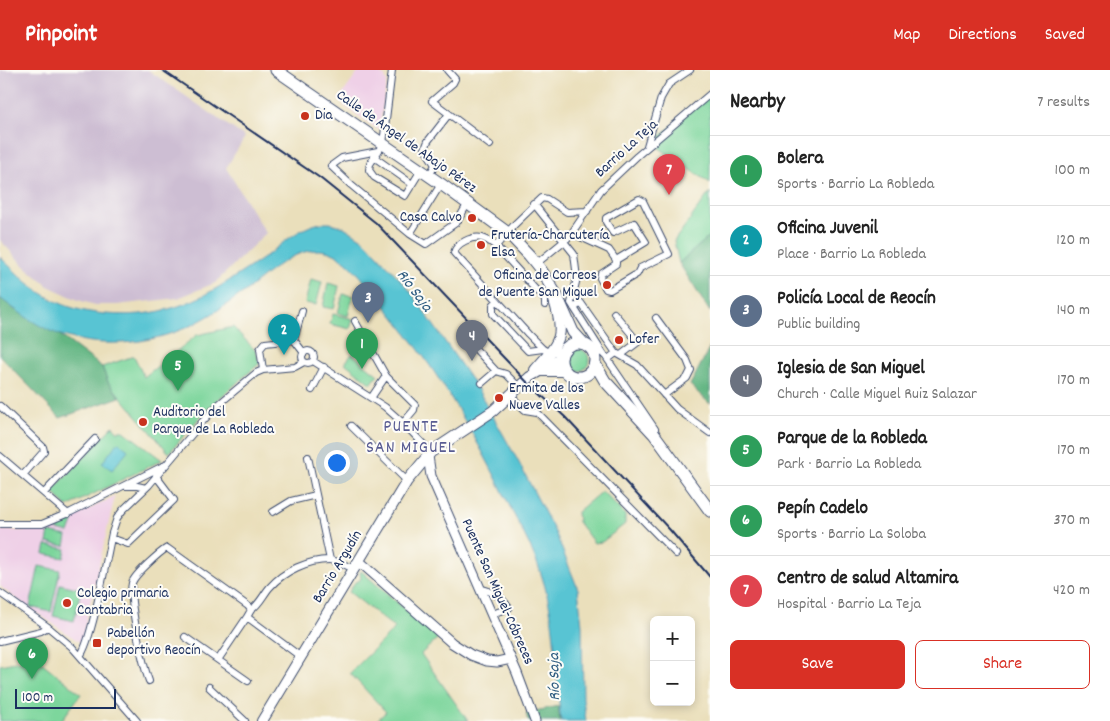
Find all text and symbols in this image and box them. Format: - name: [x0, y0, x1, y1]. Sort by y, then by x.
- text: Pinpoint: [25, 18, 97, 52]
- text: Map: [893, 23, 920, 48]
- text: Directions: [948, 23, 1017, 48]
- text: Saved: [1045, 23, 1085, 48]
- street label: Calle de Ángel de Abajo Pérez: [331, 85, 481, 199]
- text: Nearby: [730, 88, 785, 118]
- text: 7 results: [1037, 91, 1090, 114]
- place label: Dia: [315, 105, 333, 127]
- marker: Dia: [299, 110, 311, 122]
- street label: Barrio La Teja: [591, 114, 664, 183]
- text: Bolera: [777, 146, 823, 173]
- pin: 7: [653, 154, 685, 195]
- text: 1: [744, 159, 748, 182]
- text: 100 m: [1054, 159, 1090, 182]
- text: Sports · Barrio La Robleda: [777, 173, 934, 196]
- place label: Casa Calvo: [400, 207, 462, 229]
- marker: Casa Calvo: [466, 212, 478, 224]
- text: Oficina Juvenil: [777, 216, 878, 243]
- place label: Frutería-Charcutería Elsa: [491, 225, 610, 264]
- text: 2: [743, 229, 750, 252]
- text: 120 m: [1056, 229, 1090, 252]
- marker: Frutería-Charcutería Elsa: [475, 239, 487, 251]
- text: Place · Barrio La Robleda: [777, 243, 926, 266]
- water label: Río Saja: [390, 265, 438, 318]
- place label: Oficina de Correos de Puente San Miguel: [479, 265, 597, 304]
- marker: Oficina de Correos de Puente San Miguel: [601, 279, 613, 291]
- pin: 3: [352, 282, 384, 323]
- text: Policía Local de Reocín: [777, 286, 936, 313]
- text: 3: [742, 299, 750, 322]
- text: 140 m: [1056, 299, 1090, 322]
- text: Public building: [777, 313, 860, 336]
- pin: 2: [268, 314, 300, 355]
- pin: 4: [456, 320, 488, 361]
- pin: 1: [346, 328, 378, 369]
- place label: Lofer: [629, 329, 660, 351]
- marker: Lofer: [613, 334, 625, 346]
- pin: 5: [162, 350, 194, 391]
- text: Iglesia de San Miguel: [777, 356, 925, 383]
- text: 4: [743, 369, 749, 392]
- text: 170 m: [1057, 369, 1090, 392]
- place label: Ermita de los Nueve Valles: [509, 378, 584, 417]
- text: Church · Calle Miguel Ruiz Salazar: [777, 383, 977, 406]
- marker: Ermita de los Nueve Valles: [493, 392, 505, 404]
- place label: Auditorio del Parque de La Robleda: [153, 402, 275, 441]
- district label: PUENTE SAN MIGUEL: [366, 415, 456, 461]
- marker: Auditorio del Parque de La Robleda: [137, 416, 149, 428]
- text: Parque de la Robleda: [777, 426, 927, 453]
- text: 5: [742, 439, 750, 462]
- text: 170 m: [1057, 439, 1090, 462]
- your location: [324, 450, 350, 476]
- text: Park · Barrio La Robleda: [777, 453, 921, 476]
- text: Pepín Cadelo: [777, 496, 868, 523]
- text: 6: [742, 509, 750, 532]
- text: 370 m: [1053, 509, 1090, 532]
- street label: Puente San Miguel-Cóbreces: [455, 515, 539, 669]
- text: Sports · Barrio La Soloba: [777, 523, 926, 546]
- street label: Barrio Argudín: [308, 526, 368, 608]
- text: Centro de salud Altamira: [777, 566, 958, 593]
- text: 7: [743, 579, 749, 602]
- text: 420 m: [1053, 579, 1090, 602]
- place label: Colegio primaria Cantabria: [77, 583, 170, 622]
- text: Hospital · Barrio La Teja: [777, 593, 921, 616]
- marker: Colegio primaria Cantabria: [61, 597, 73, 609]
- map controls: [650, 616, 695, 706]
- button: +: [650, 616, 695, 661]
- place label: Pabellón deportivo Reocín: [107, 623, 201, 662]
- marker: Pabellón deportivo Reocín: [91, 637, 103, 649]
- pin: 6: [16, 638, 48, 679]
- button: Save: [730, 640, 905, 689]
- button: Share: [915, 640, 1090, 689]
- water label: Río Saja: [543, 651, 567, 701]
- button: −: [650, 661, 695, 706]
- scale bar: [15, 686, 116, 709]
- text: 100 m: [22, 688, 53, 708]

